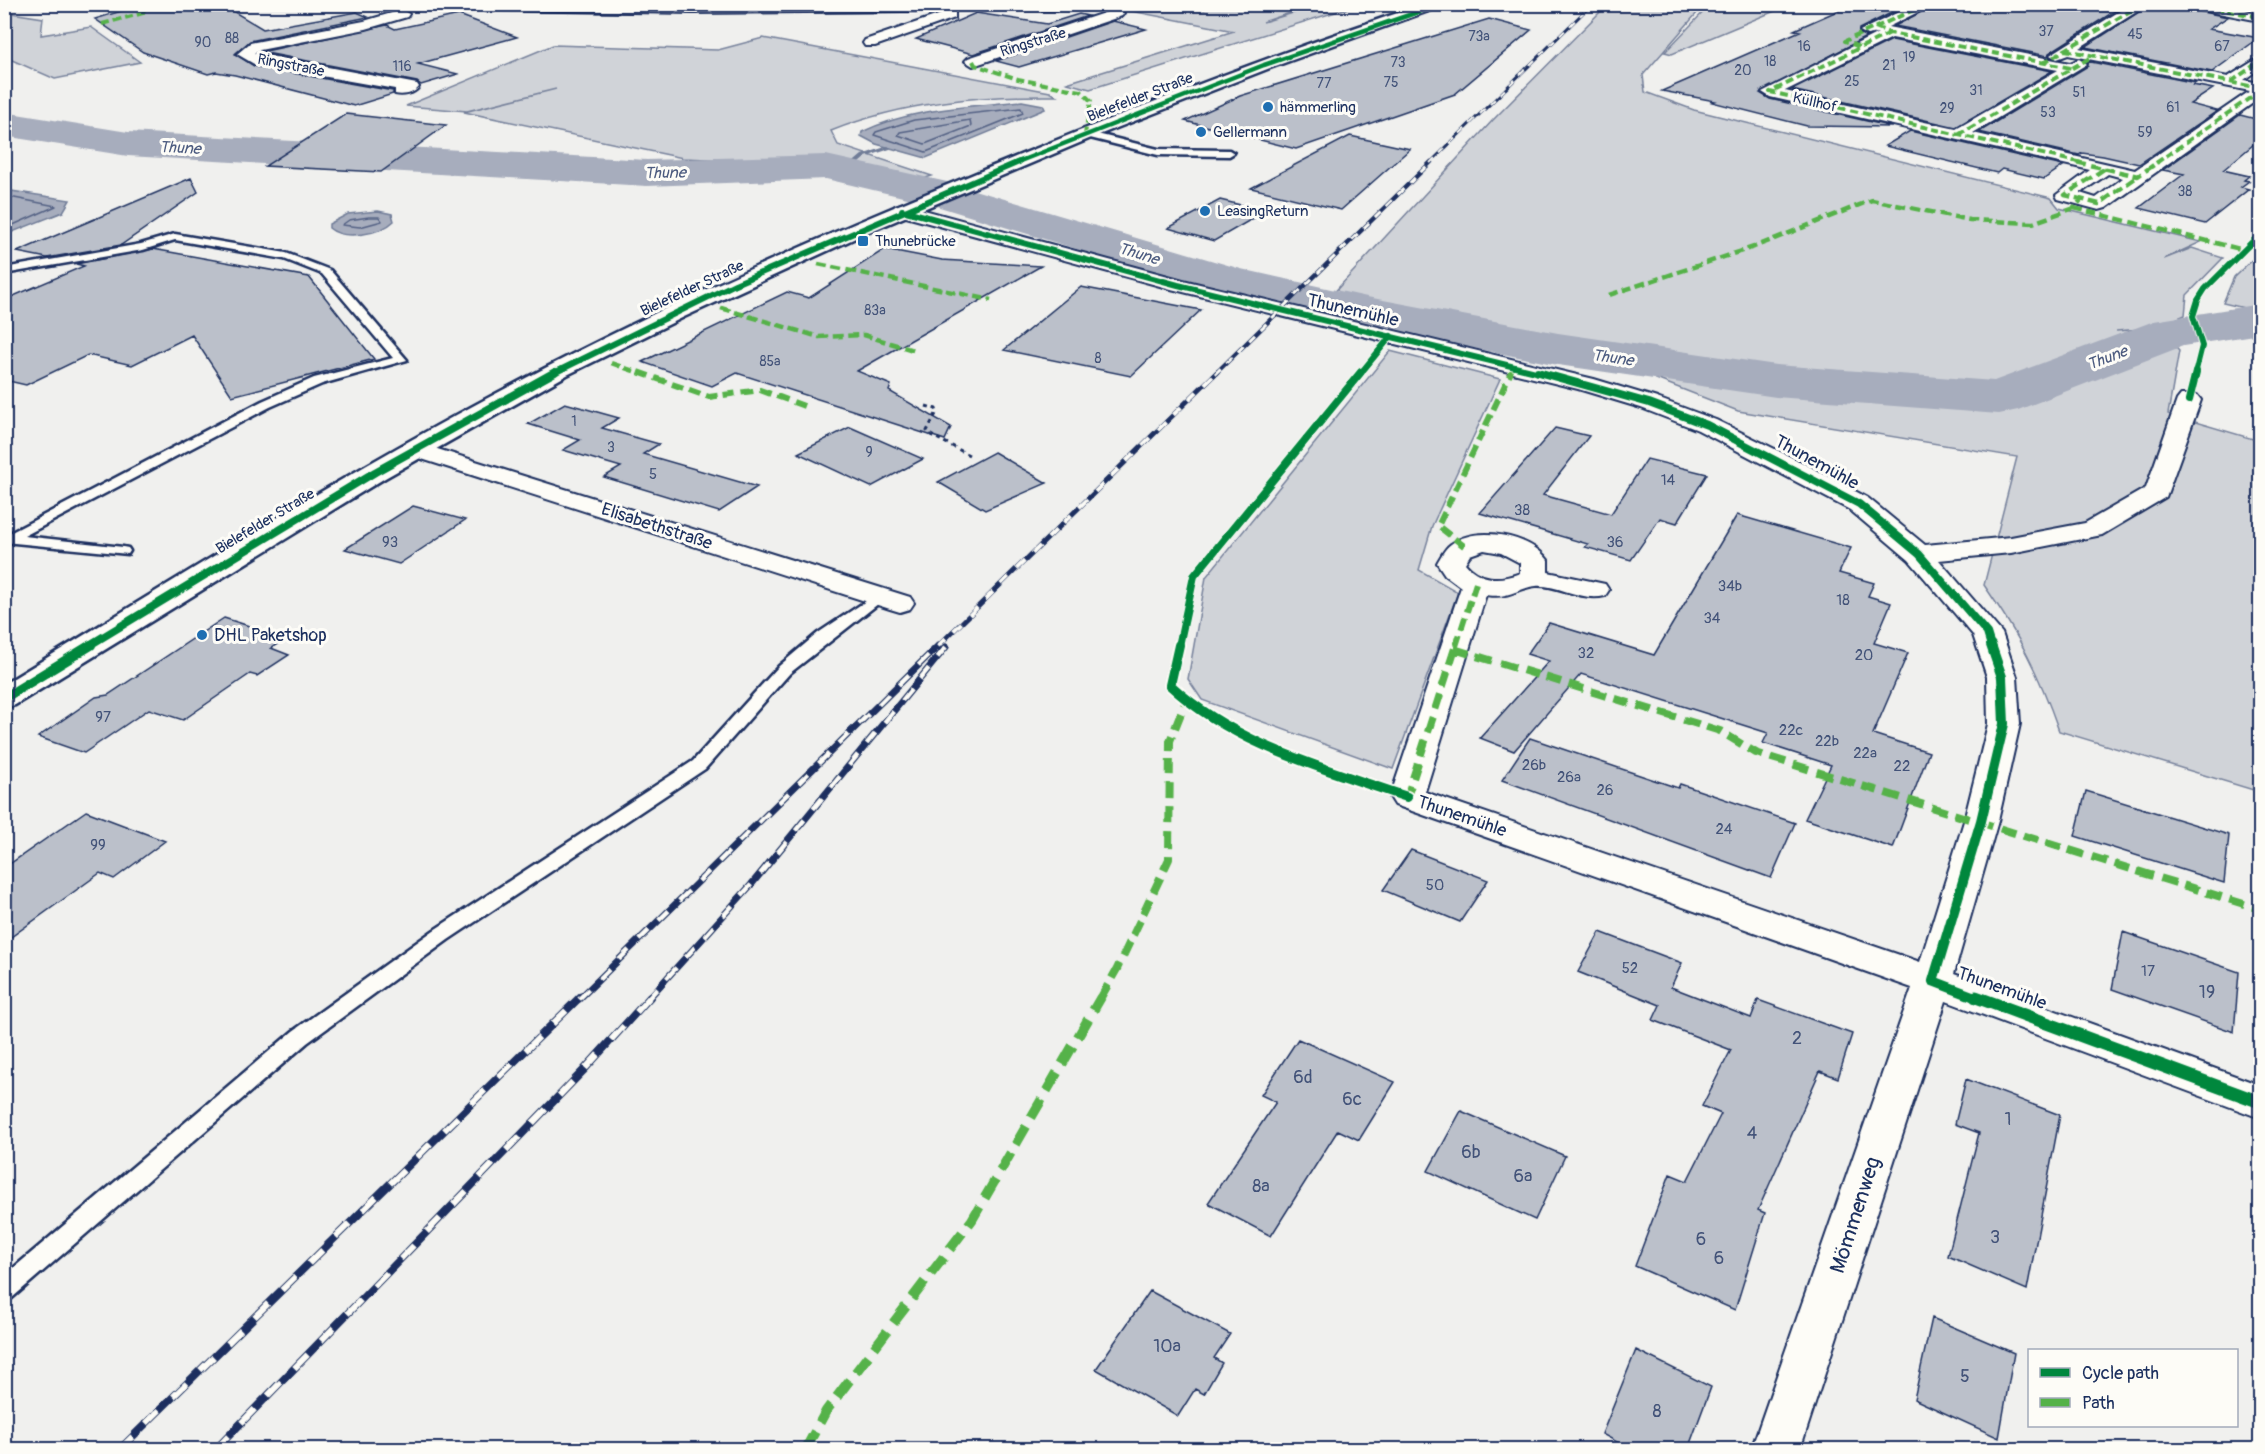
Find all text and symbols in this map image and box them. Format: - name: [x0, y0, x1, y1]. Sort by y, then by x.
- street label: Ringstraße: [998, 23, 1069, 61]
- house number: 37: [2038, 23, 2054, 40]
- house number: 45: [2127, 26, 2143, 43]
- house number: 73a: [1468, 28, 1490, 45]
- house number: 88: [225, 30, 239, 47]
- house number: 90: [195, 34, 211, 51]
- house number: 16: [1797, 38, 1811, 55]
- house number: 67: [2214, 38, 2230, 55]
- house number: 19: [1903, 49, 1915, 66]
- street label: Ringstraße: [256, 50, 327, 81]
- house number: 18: [1764, 53, 1776, 70]
- house number: 73: [1390, 54, 1406, 71]
- house number: 21: [1882, 57, 1896, 74]
- house number: 116: [392, 58, 412, 75]
- house number: 20: [1734, 62, 1752, 79]
- street label: Bielefelder Straße: [1085, 68, 1196, 126]
- house number: 25: [1844, 73, 1860, 90]
- house number: 75: [1384, 74, 1399, 91]
- house number: 77: [1317, 75, 1332, 92]
- house number: 31: [1969, 82, 1983, 99]
- house number: 51: [2072, 84, 2086, 101]
- street label: Küllhof: [1791, 88, 1839, 117]
- place label: hämmerling: [1280, 98, 1356, 117]
- house number: 61: [2166, 99, 2180, 116]
- marker: hämmerling: [1261, 100, 1275, 114]
- house number: 29: [1939, 100, 1955, 117]
- house number: 53: [2040, 104, 2056, 121]
- place label: Gellermann: [1213, 123, 1287, 142]
- house number: 59: [2138, 124, 2152, 141]
- marker: Gellermann: [1194, 125, 1208, 139]
- water label: Thune: [159, 137, 203, 159]
- water label: Thune: [644, 163, 688, 183]
- house number: 38: [2178, 183, 2192, 200]
- place label: LeasingReturn: [1217, 202, 1309, 221]
- marker: LeasingReturn: [1198, 204, 1212, 218]
- place label: Thunebrücke: [875, 232, 956, 251]
- marker: Thunebrücke: [856, 234, 870, 248]
- water label: Thune: [1116, 238, 1163, 270]
- street label: Bielefelder Straße: [637, 256, 747, 321]
- street label: Thunemühle: [1305, 289, 1401, 332]
- house number: 83a: [864, 302, 886, 319]
- water label: Thune: [2084, 340, 2132, 375]
- water label: Thune: [1591, 345, 1637, 371]
- house number: 8: [1094, 350, 1102, 367]
- house number: 85a: [759, 353, 781, 370]
- house number: 1: [571, 413, 577, 430]
- street label: Thunemühle: [1770, 430, 1863, 495]
- house number: 3: [607, 439, 615, 456]
- house number: 9: [865, 444, 873, 461]
- house number: 5: [649, 465, 657, 484]
- house number: 14: [1661, 471, 1676, 490]
- street label: Bielefelder Straße: [212, 484, 319, 558]
- street label: Elisabethstraße: [598, 498, 715, 555]
- house number: 38: [1514, 501, 1530, 520]
- house number: 93: [382, 533, 398, 552]
- house number: 36: [1606, 533, 1624, 552]
- house number: 34b: [1718, 577, 1742, 596]
- house number: 18: [1836, 591, 1850, 610]
- house number: 34: [1703, 609, 1721, 628]
- place label: DHL Paketshop: [214, 624, 327, 647]
- marker: DHL Paketshop: [195, 628, 209, 642]
- house number: 32: [1578, 644, 1594, 663]
- house number: 20: [1855, 646, 1873, 665]
- house number: 97: [95, 708, 111, 727]
- house number: 22c: [1779, 721, 1804, 740]
- house number: 22b: [1815, 732, 1839, 751]
- house number: 22a: [1853, 744, 1877, 763]
- house number: 26b: [1522, 756, 1546, 775]
- house number: 22: [1894, 757, 1910, 776]
- house number: 26a: [1557, 768, 1581, 787]
- house number: 26: [1596, 781, 1614, 800]
- street label: Thunemühle: [1414, 790, 1510, 843]
- house number: 24: [1715, 820, 1733, 839]
- house number: 99: [90, 836, 106, 855]
- house number: 50: [1426, 876, 1444, 895]
- house number: 52: [1622, 959, 1638, 978]
- street label: Thunemühle: [1954, 962, 2050, 1015]
- house number: 17: [2141, 962, 2155, 981]
- house number: 19: [2199, 981, 2215, 1004]
- house number: 2: [1792, 1027, 1802, 1050]
- house number: 6d: [1293, 1066, 1313, 1089]
- house number: 6c: [1342, 1088, 1362, 1111]
- house number: 1: [2004, 1108, 2012, 1131]
- house number: 4: [1747, 1122, 1758, 1145]
- house number: 6b: [1461, 1141, 1481, 1164]
- street label: Mömmenweg: [1824, 1154, 1887, 1277]
- house number: 6a: [1514, 1165, 1532, 1188]
- house number: 8a: [1252, 1175, 1270, 1198]
- house number: 3: [1990, 1226, 2000, 1249]
- house number: 6: [1696, 1228, 1706, 1251]
- house number: 6: [1714, 1247, 1724, 1270]
- house number: 10a: [1153, 1335, 1181, 1358]
- legend: [2028, 1349, 2238, 1427]
- text: Cycle path: [2082, 1362, 2159, 1385]
- house number: 5: [1960, 1365, 1970, 1388]
- text: Path: [2082, 1392, 2115, 1415]
- house number: 8: [1652, 1400, 1662, 1423]

